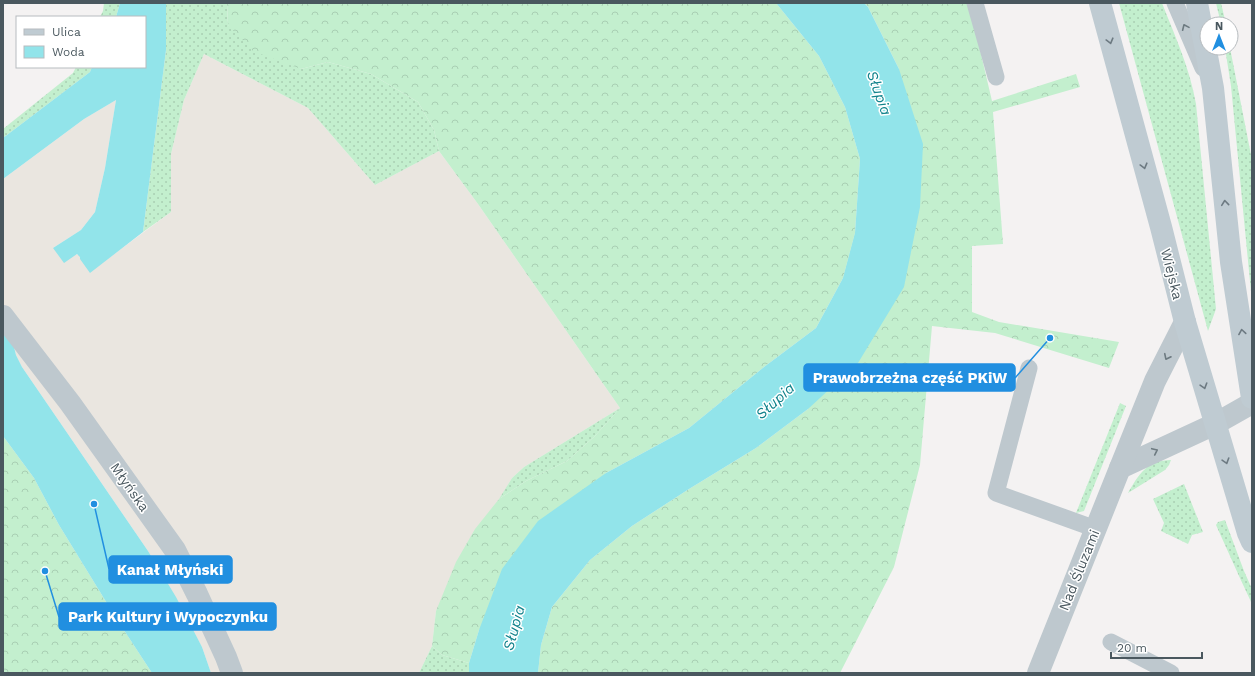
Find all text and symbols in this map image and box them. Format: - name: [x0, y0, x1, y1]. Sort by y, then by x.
- legend: [16, 16, 146, 68]
- north arrow: [1199, 16, 1239, 56]
- text: N: [1215, 20, 1223, 33]
- one-way arrow: [1182, 23, 1190, 31]
- text: Ulica: [52, 25, 81, 39]
- one-way arrow: [1106, 37, 1114, 44]
- text: Woda: [52, 45, 85, 59]
- water label: Słupia: [863, 68, 895, 118]
- one-way arrow: [1139, 162, 1148, 169]
- one-way arrow: [1221, 200, 1230, 206]
- street label: Wiejska: [1158, 247, 1186, 301]
- one-way arrow: [1238, 329, 1247, 335]
- one-way arrow: [1164, 353, 1172, 360]
- callout: Prawobrzeżna część PKiW: [804, 364, 1015, 391]
- text: Prawobrzeżna część PKiW: [813, 369, 1007, 387]
- water label: Słupia: [752, 379, 798, 423]
- one-way arrow: [1199, 383, 1208, 390]
- one-way arrow: [1151, 448, 1158, 456]
- one-way arrow: [1221, 458, 1230, 465]
- street label: Młyńska: [107, 459, 153, 515]
- street label: Nad Śluzami: [1055, 527, 1103, 613]
- callout: Kanał Młyński: [109, 556, 232, 583]
- text: Kanał Młyński: [117, 561, 223, 579]
- callout: Park Kultury i Wypoczynku: [59, 603, 276, 630]
- water label: Słupia: [499, 603, 529, 653]
- text: Park Kultury i Wypoczynku: [68, 608, 268, 626]
- scale bar: [1111, 634, 1202, 660]
- text: 20 m: [1117, 641, 1147, 655]

